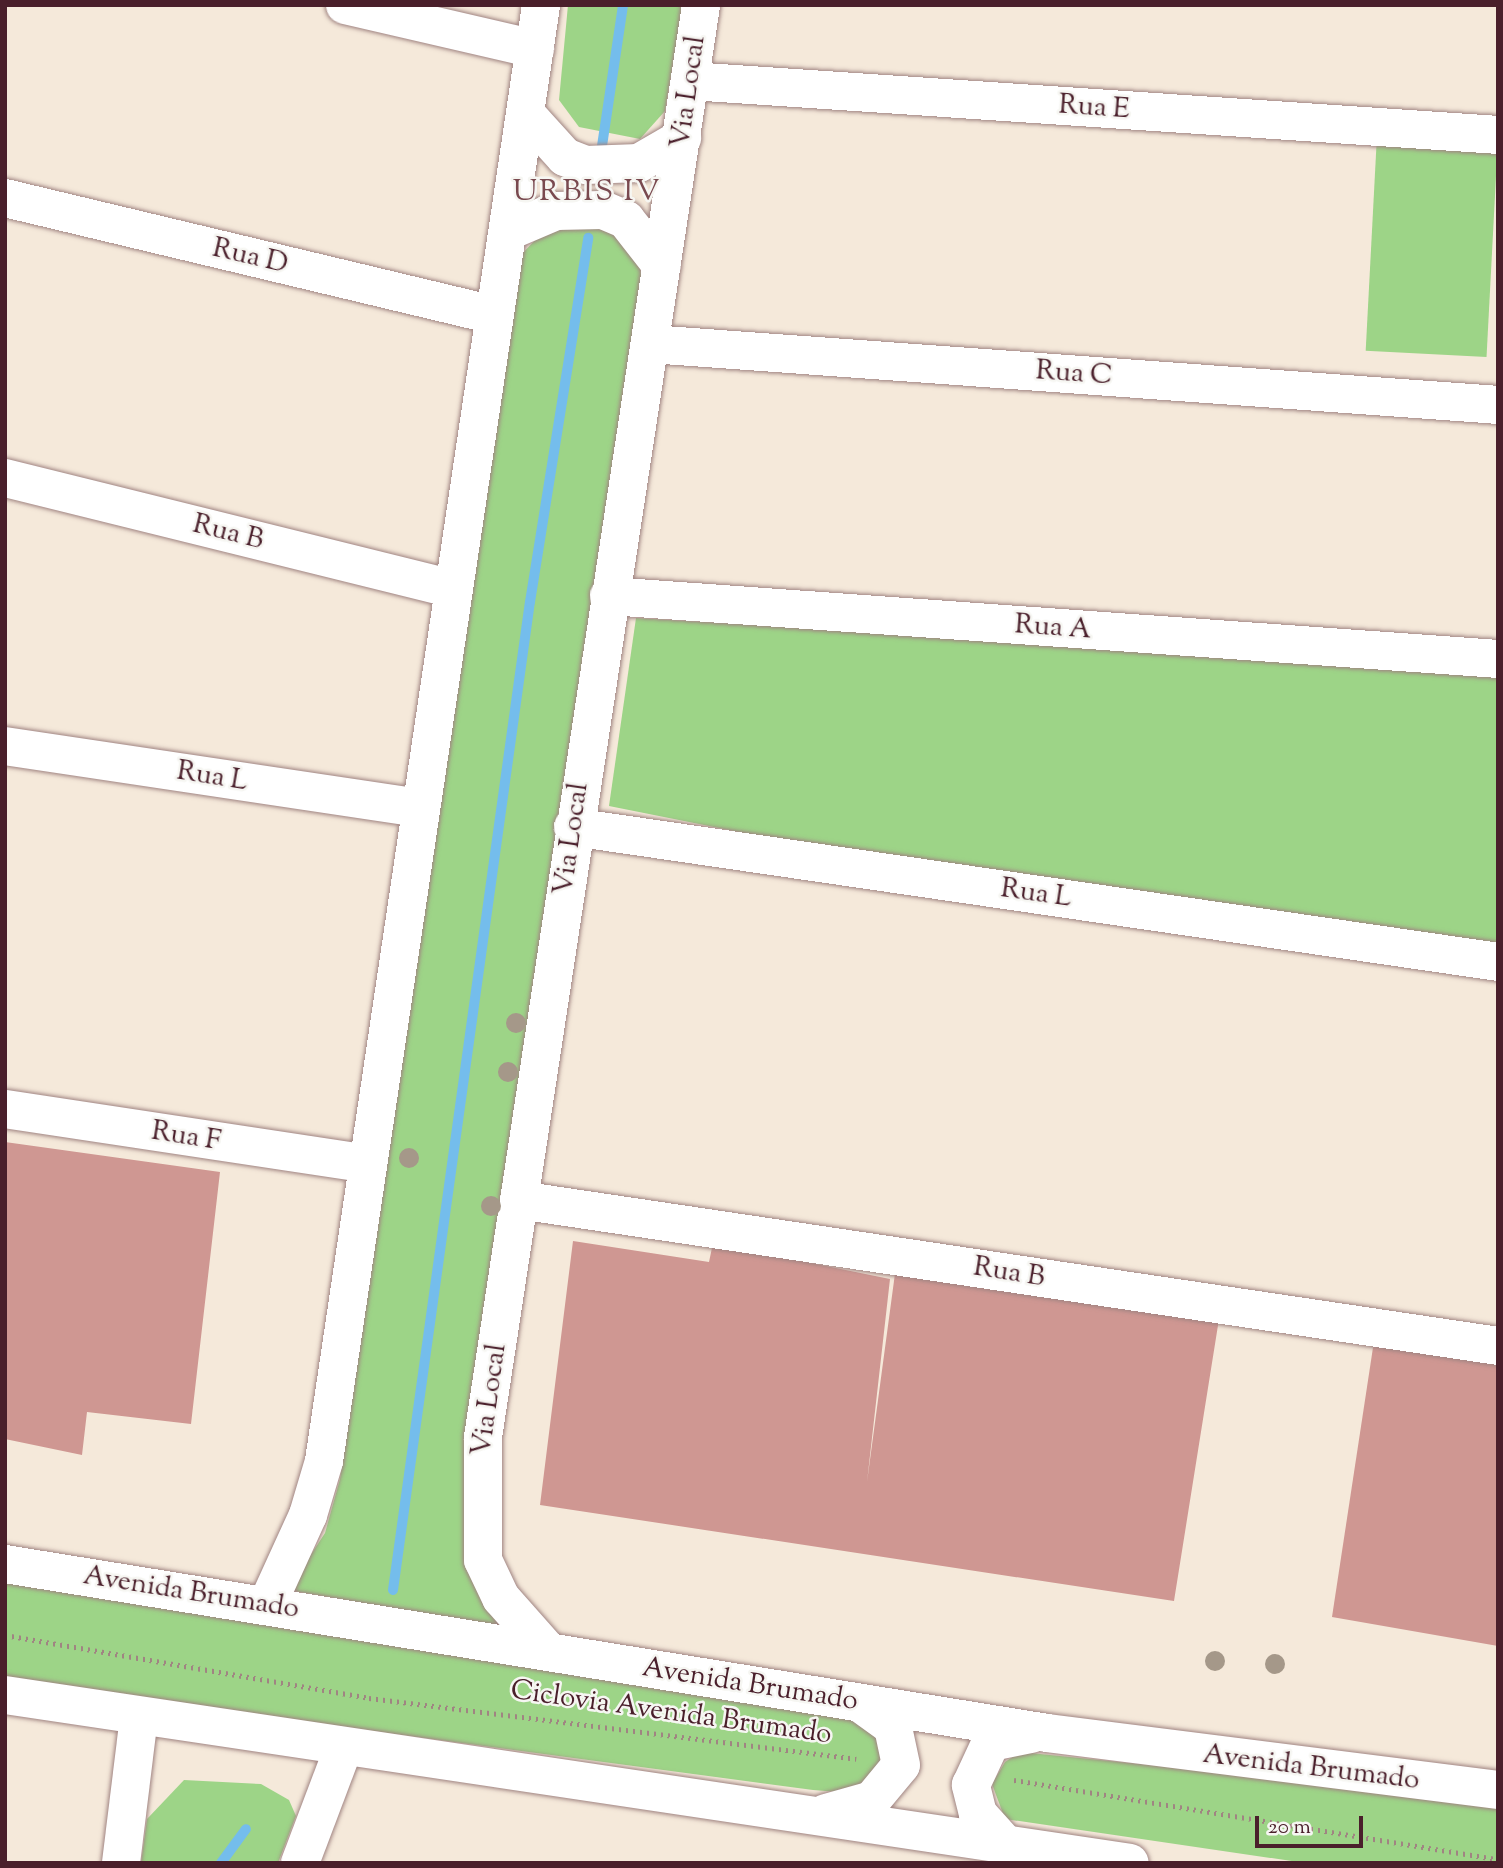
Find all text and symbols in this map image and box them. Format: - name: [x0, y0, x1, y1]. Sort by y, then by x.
- street label: Via Local: [664, 34, 714, 150]
- street label: Rua E: [1057, 89, 1131, 127]
- district label: URBIS IV: [513, 175, 661, 211]
- street label: Rua D: [209, 232, 291, 282]
- street label: Rua C: [1034, 355, 1114, 393]
- street label: Rua B: [189, 508, 267, 558]
- street label: Rua A: [1013, 609, 1093, 647]
- street label: Rua L: [174, 755, 250, 799]
- street label: Via Local: [547, 781, 597, 897]
- street label: Rua L: [998, 872, 1074, 916]
- street label: Rua F: [149, 1115, 223, 1159]
- street label: Rua B: [971, 1251, 1047, 1295]
- street label: Via Local: [465, 1342, 515, 1458]
- street label: Avenida Brumado: [81, 1559, 301, 1627]
- street label: Avenida Brumado: [640, 1651, 860, 1719]
- street label: Ciclovia Avenida Brumado: [508, 1674, 834, 1752]
- street label: Avenida Brumado: [1201, 1738, 1421, 1798]
- scale bar: [1258, 1801, 1366, 1845]
- text: 20 m: [1268, 1813, 1311, 1843]

